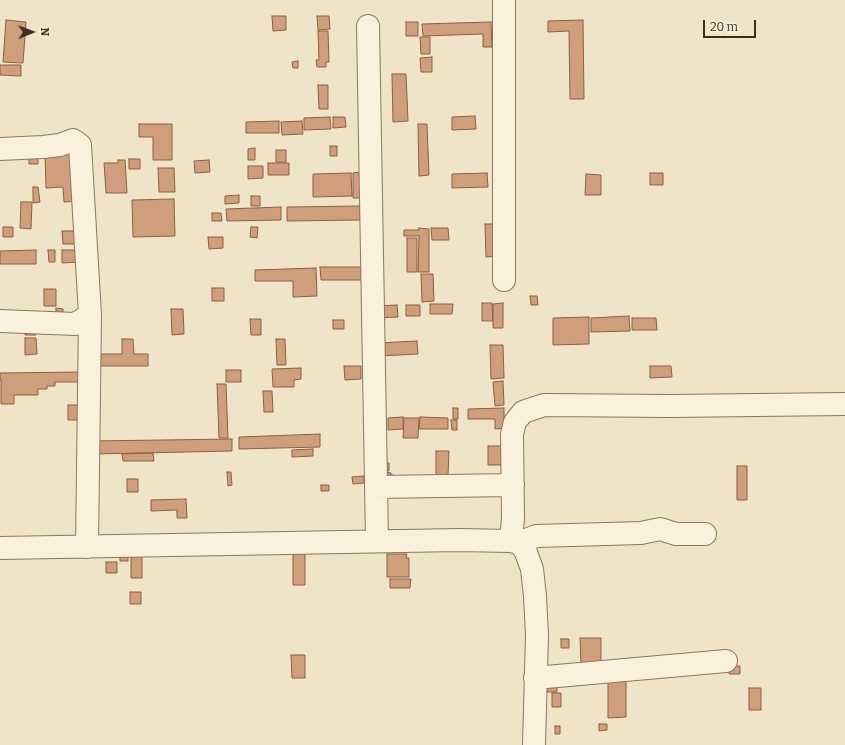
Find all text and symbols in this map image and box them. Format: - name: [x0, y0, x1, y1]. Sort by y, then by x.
- north arrow: [12, 12, 52, 52]
- scale bar: [705, 12, 758, 38]
- text: 20 m: [710, 20, 738, 34]
- text: N: [38, 27, 51, 36]

